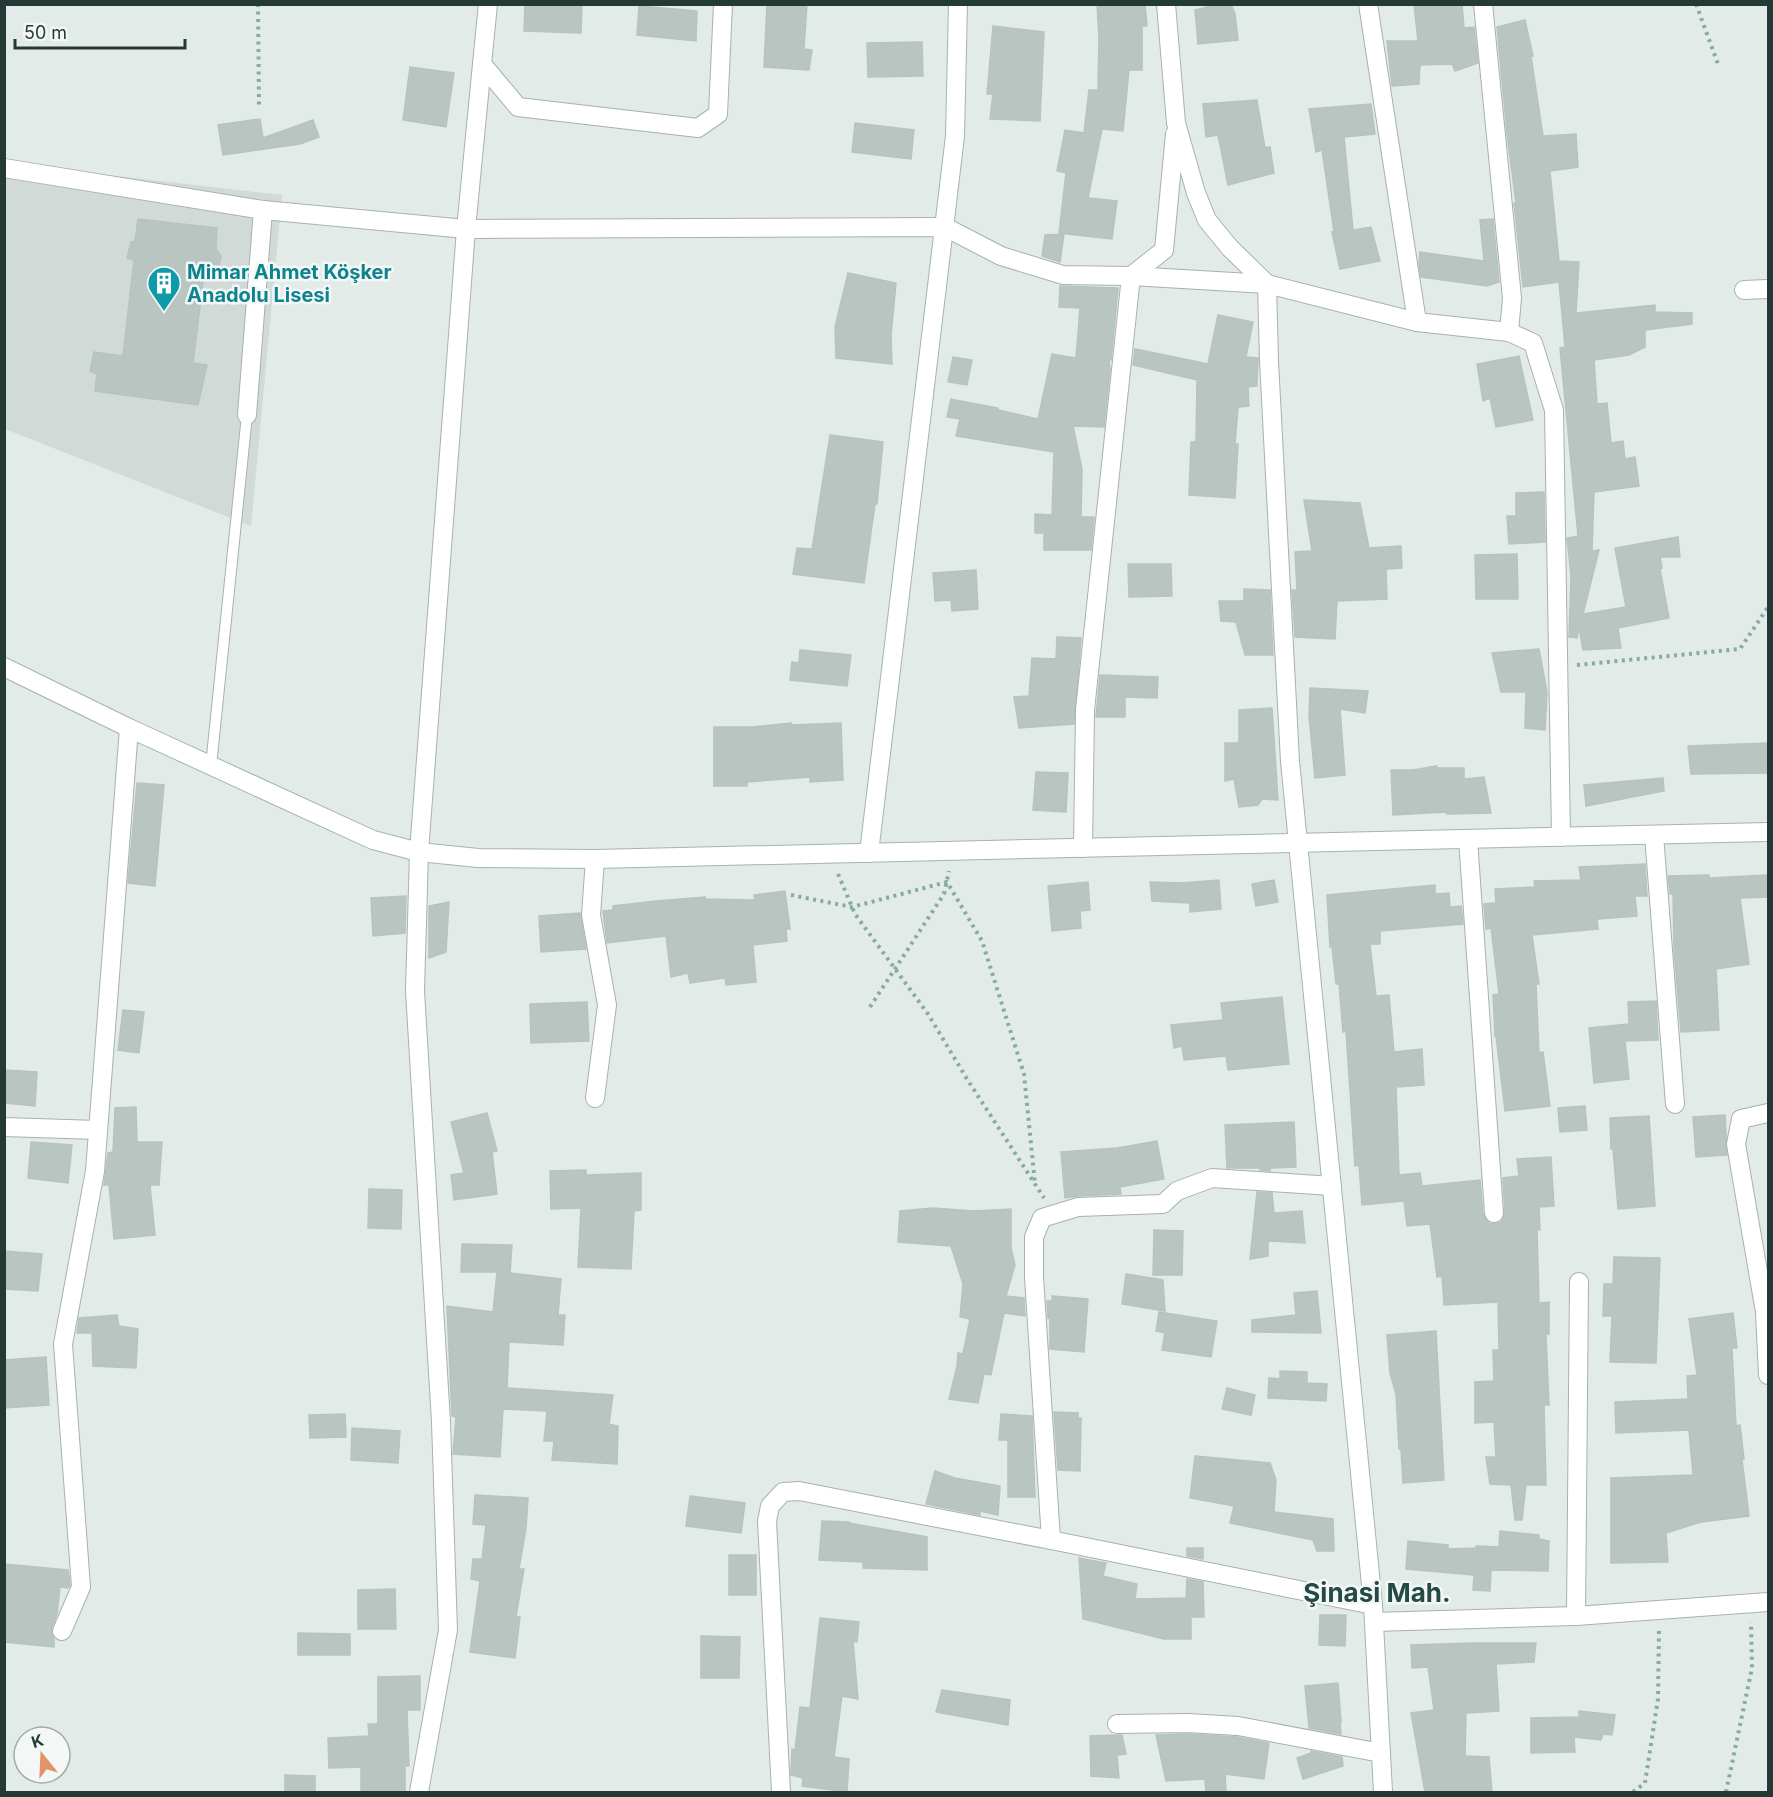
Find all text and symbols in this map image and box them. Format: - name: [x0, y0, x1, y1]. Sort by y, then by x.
- scale bar: [15, 12, 184, 50]
- text: 50 m: [24, 22, 67, 43]
- place label: Mimar Ahmet Köşker Anadolu Lisesi: [187, 260, 392, 307]
- building icon: Mimar Ahmet Köşker Anadolu Lisesi: [146, 265, 182, 312]
- district label: Şinasi Mah.: [1303, 1577, 1451, 1608]
- north arrow: [12, 1725, 72, 1785]
- text: K: [29, 1729, 46, 1752]

